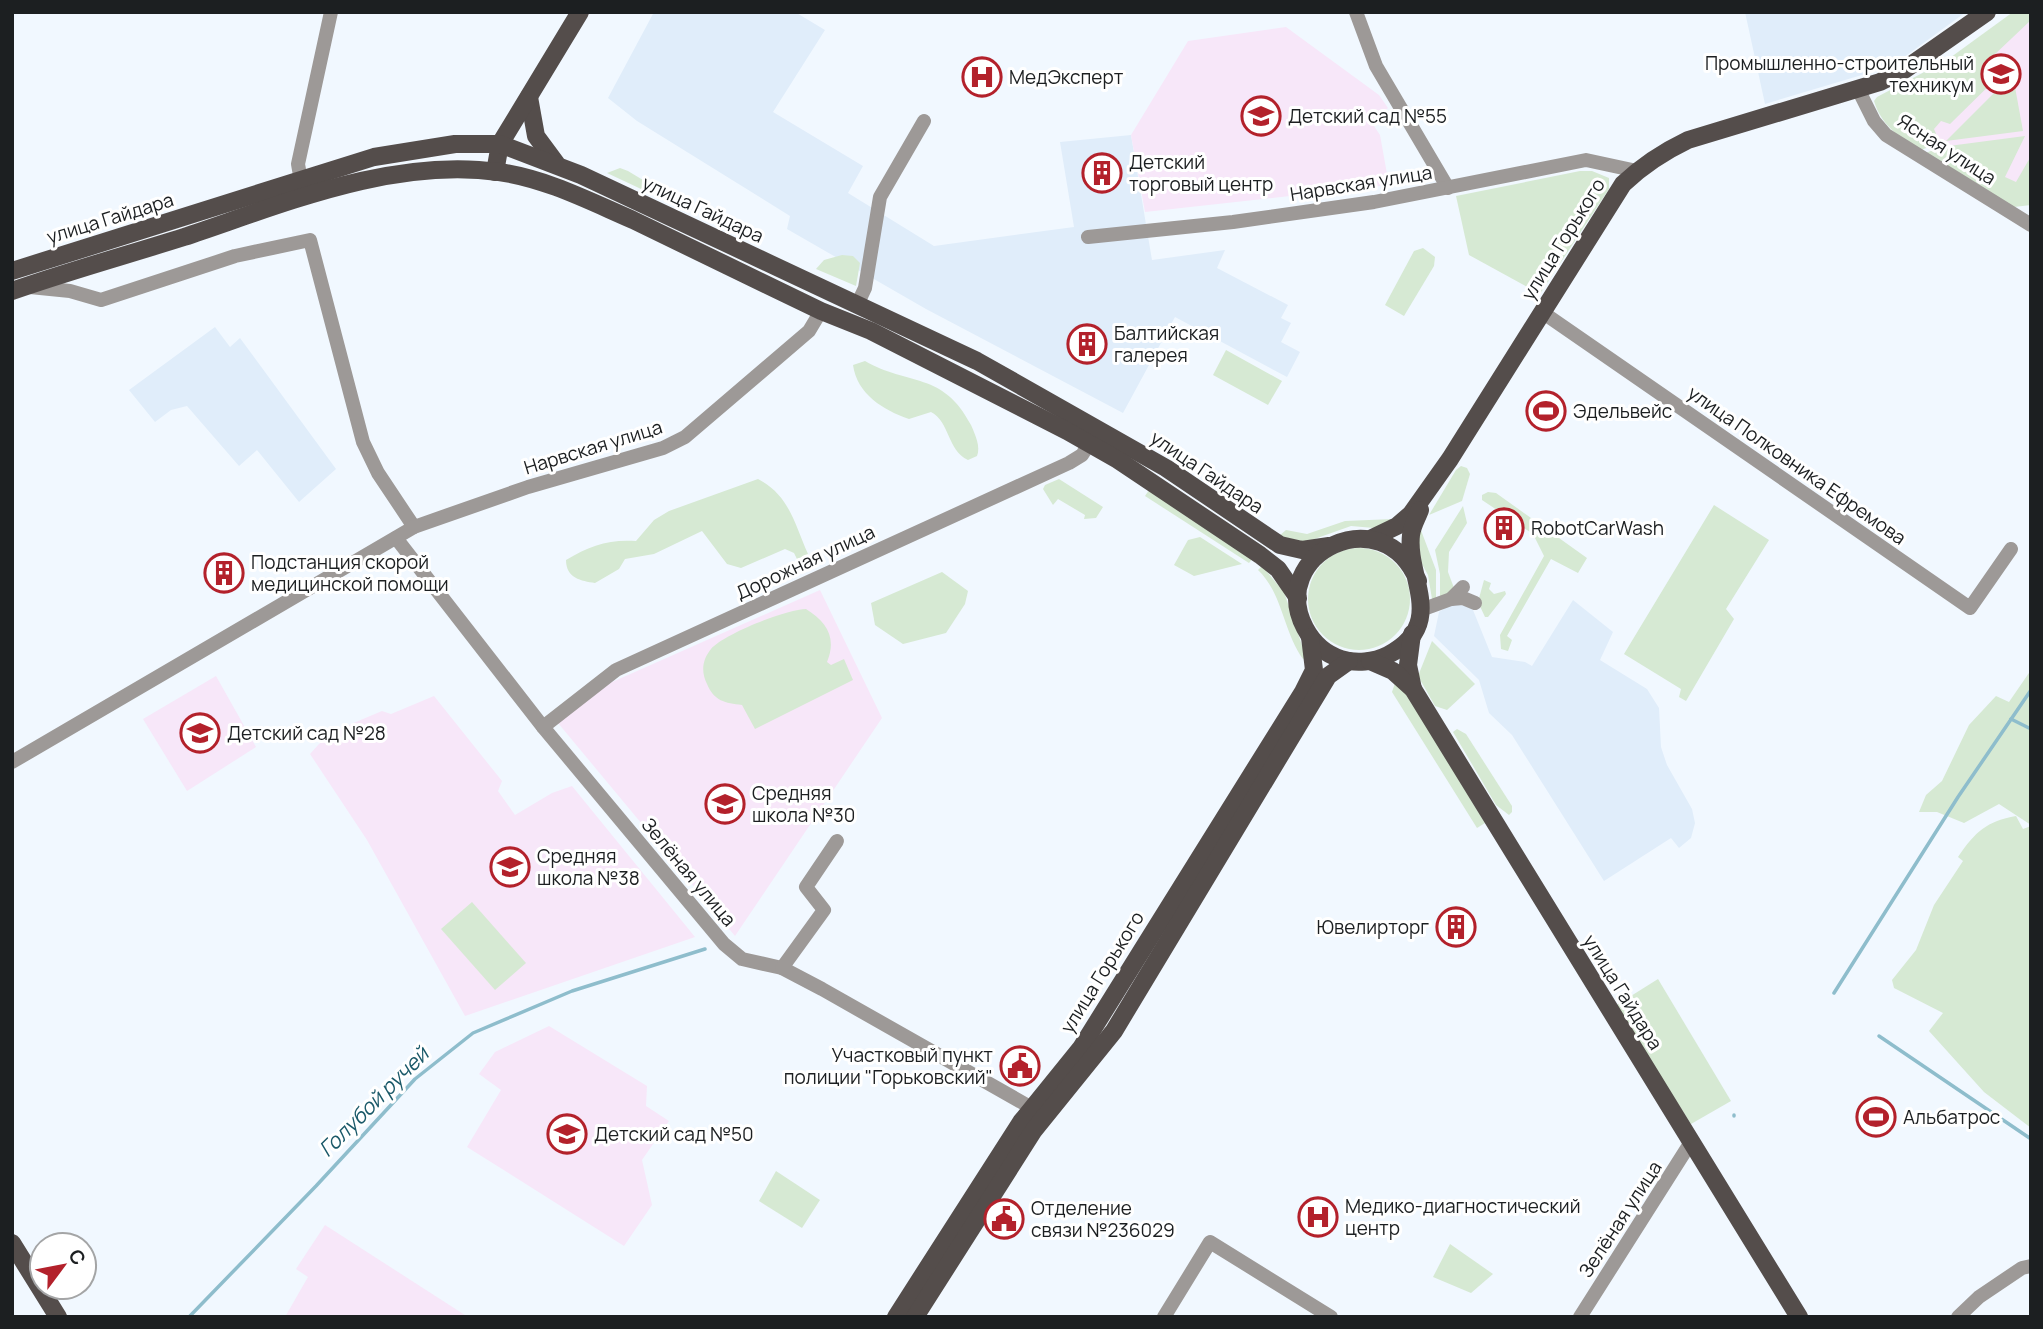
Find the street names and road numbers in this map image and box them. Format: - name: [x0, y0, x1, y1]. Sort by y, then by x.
- street label: Ясная улица: [1893, 108, 2001, 190]
- street label: Нарвская улица: [1288, 159, 1434, 207]
- street label: улица Гайдара: [638, 169, 768, 249]
- street label: улица Горького: [1515, 173, 1611, 305]
- street label: улица Гайдара: [43, 186, 177, 250]
- street label: улица Полковника Ефремова: [1683, 380, 1911, 550]
- street label: Нарвская улица: [521, 414, 665, 480]
- street label: улица Гайдара: [1145, 425, 1269, 519]
- street label: Дорожная улица: [731, 518, 879, 606]
- street label: Зелёная улица: [636, 812, 742, 932]
- street label: улица Горького: [1054, 906, 1150, 1038]
- street label: улица Гайдара: [1577, 929, 1669, 1055]
- street label: Зелёная улица: [1573, 1156, 1667, 1282]

